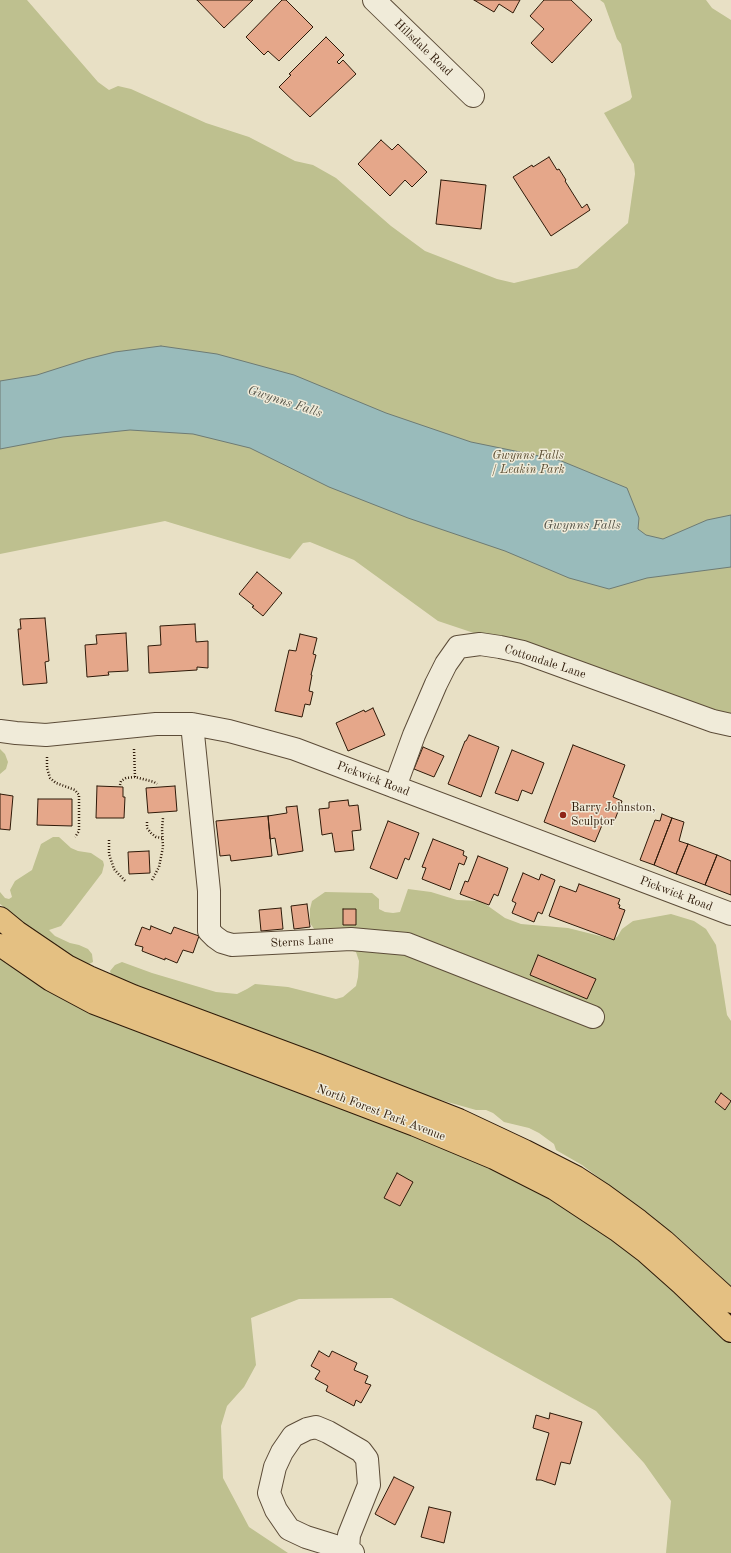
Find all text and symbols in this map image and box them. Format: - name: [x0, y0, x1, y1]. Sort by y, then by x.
- street label: Hillsdale Road: [391, 17, 455, 79]
- water label: Gwynns Falls: [246, 383, 324, 421]
- park label: Gwynns Falls / Leakin Park: [491, 449, 565, 477]
- water label: Gwynns Falls: [543, 518, 621, 534]
- street label: Cottondale Lane: [502, 642, 588, 682]
- street label: Pickwick Road: [334, 758, 412, 800]
- place label: Barry Johnston, Sculptor: [571, 801, 655, 829]
- marker: Barry Johnston, Sculptor: [558, 810, 568, 820]
- street label: Pickwick Road: [637, 873, 715, 915]
- street label: Sterns Lane: [270, 933, 334, 951]
- street label: North Forest Park Avenue: [315, 1082, 447, 1144]

